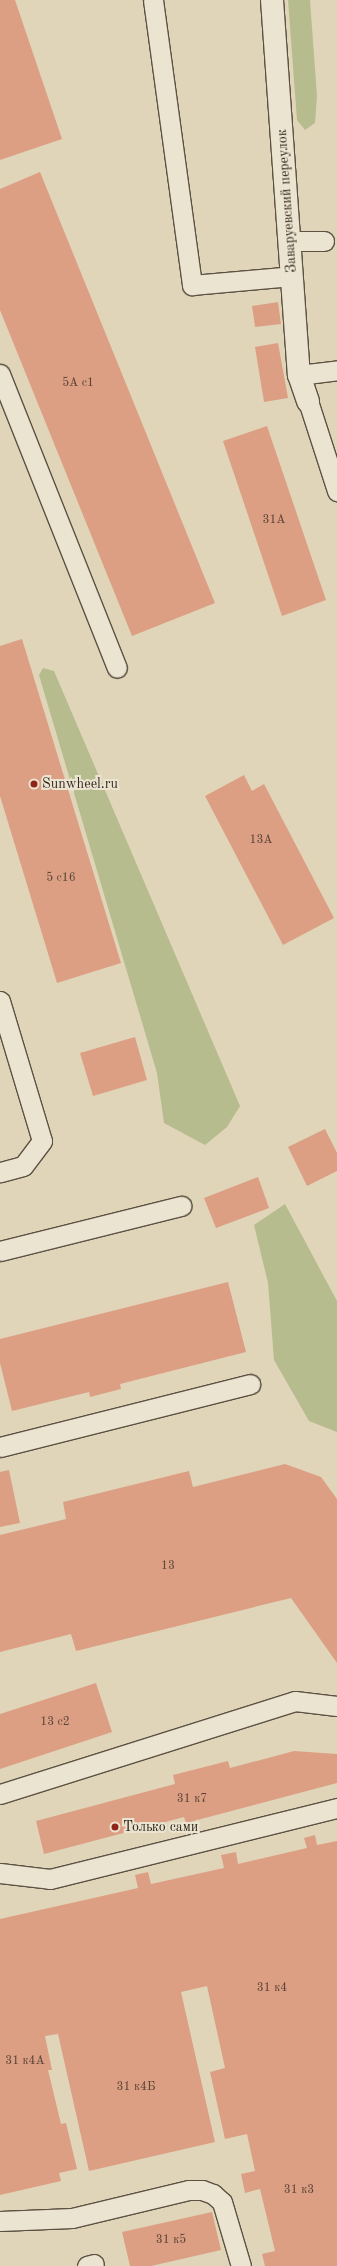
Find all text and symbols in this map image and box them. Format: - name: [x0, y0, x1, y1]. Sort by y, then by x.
- street label: Заваруевский переулок: [274, 129, 300, 273]
- house number: 5А с1: [62, 377, 94, 391]
- house number: 31А: [262, 514, 286, 528]
- place label: Sunwheel.ru: [42, 776, 118, 792]
- marker: Sunwheel.ru: [29, 779, 39, 789]
- house number: 13А: [249, 834, 273, 848]
- house number: 5 с16: [46, 872, 76, 886]
- house number: 13: [161, 1560, 175, 1574]
- house number: 13 с2: [40, 1716, 70, 1730]
- house number: 31 к7: [177, 1793, 207, 1807]
- place label: Только сами: [123, 1819, 198, 1835]
- marker: Только сами: [110, 1822, 120, 1832]
- house number: 31 к4: [257, 1982, 287, 1996]
- house number: 31 к4А: [5, 2055, 45, 2069]
- house number: 31 к4Б: [117, 2081, 155, 2095]
- house number: 31 к3: [284, 2184, 314, 2198]
- house number: 31 к5: [156, 2234, 186, 2248]

